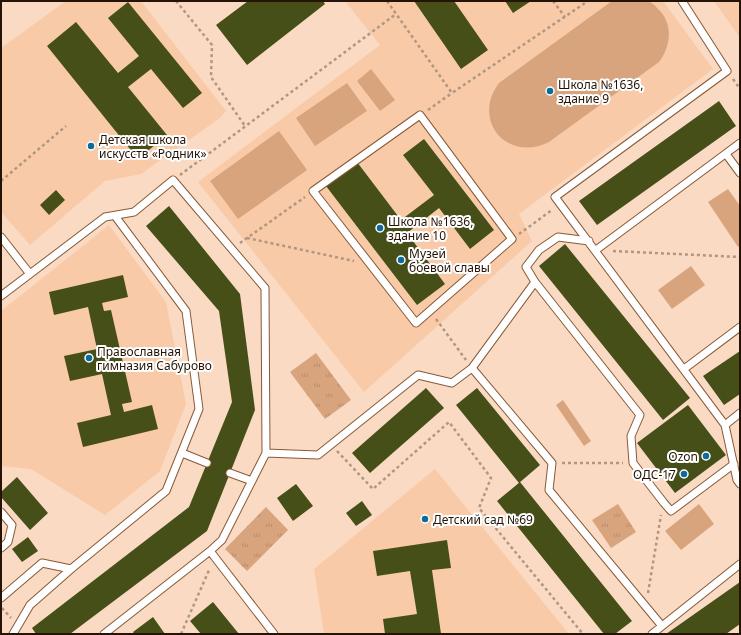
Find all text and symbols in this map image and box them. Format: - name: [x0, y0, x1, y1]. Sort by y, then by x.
- place label: Школа №1636, здание 9: [558, 76, 643, 107]
- marker: Школа №1636, здание 9: [545, 86, 555, 96]
- place label: Детская школа искусств «Родник»: [99, 131, 207, 162]
- marker: Детская школа искусств «Родник»: [86, 141, 96, 151]
- place label: Школа №1636, здание 10: [388, 213, 473, 244]
- marker: Школа №1636, здание 10: [375, 223, 385, 233]
- place label: Музей боевой славы: [409, 245, 490, 276]
- marker: Музей боевой славы: [396, 255, 406, 265]
- place label: Православная гимназия Сабурово: [97, 343, 212, 374]
- marker: Православная гимназия Сабурово: [84, 353, 94, 363]
- place label: Ozon: [668, 448, 698, 465]
- marker: Ozon: [701, 451, 711, 461]
- place label: ОДС-17: [633, 466, 676, 483]
- marker: ОДС-17: [679, 469, 689, 479]
- place label: Детский сад №69: [433, 511, 533, 528]
- marker: Детский сад №69: [420, 514, 430, 524]

